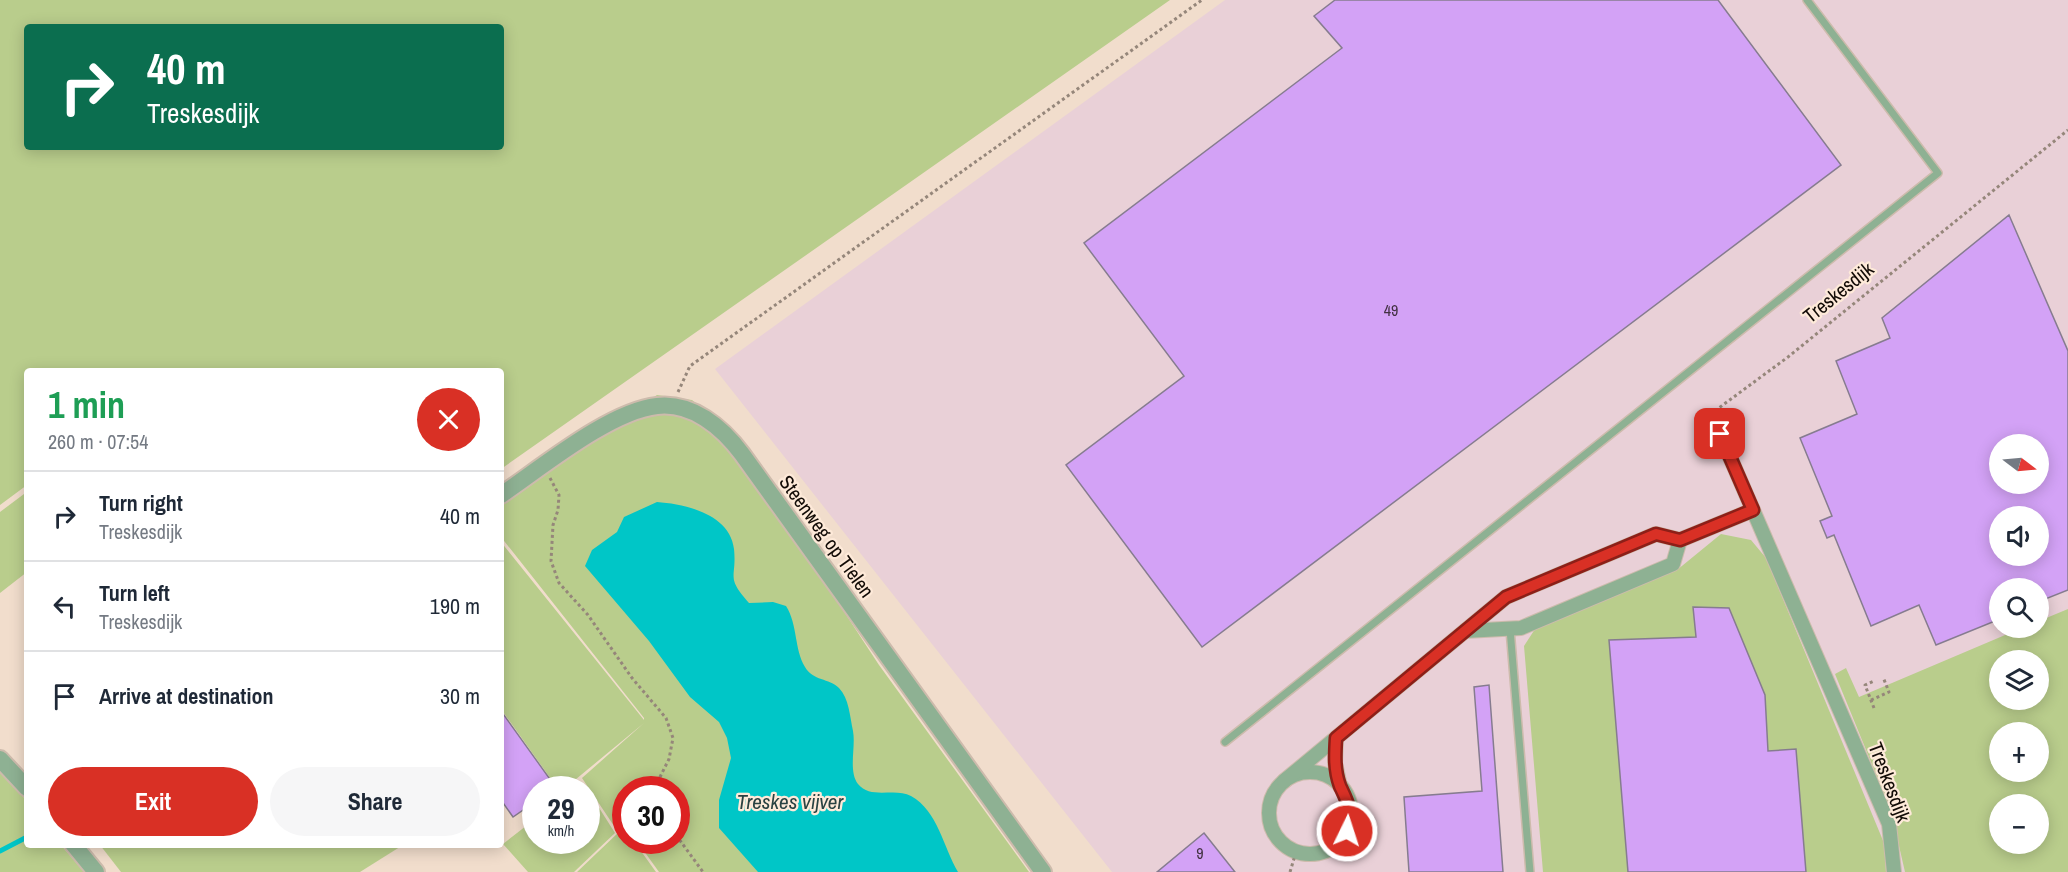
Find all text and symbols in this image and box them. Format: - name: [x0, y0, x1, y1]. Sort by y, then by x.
- text: 40 m: [147, 41, 226, 97]
- icon: right: [48, 48, 126, 126]
- text: Treskesdijk: [147, 95, 259, 131]
- street label: Treskesdijk: [1797, 255, 1879, 329]
- house number: 49: [1384, 299, 1398, 321]
- text: 1 min: [48, 381, 125, 429]
- button: close: [417, 388, 480, 451]
- pin: [1694, 408, 1745, 459]
- icon: arrive: [1703, 417, 1736, 450]
- text: 260 m · 07:54: [48, 428, 148, 455]
- north arrow: [1989, 434, 2049, 494]
- map controls: [1989, 434, 2049, 854]
- street label: Steenweg op Tielen: [773, 469, 881, 603]
- text: Turn right: [99, 488, 183, 518]
- icon: right: [48, 500, 81, 533]
- text: 40 m: [440, 501, 480, 531]
- button: sound: [1989, 506, 2049, 566]
- text: Treskesdijk: [99, 518, 182, 545]
- text: Turn left: [99, 578, 170, 608]
- button: search: [1989, 578, 2049, 638]
- icon: left: [48, 590, 81, 623]
- text: 190 m: [430, 591, 480, 621]
- text: Treskesdijk: [99, 608, 182, 635]
- button: layers: [1989, 650, 2049, 710]
- icon: arrive: [48, 680, 81, 713]
- text: Arrive at destination: [99, 681, 273, 711]
- text: 30 m: [440, 681, 480, 711]
- button: +: [1989, 722, 2049, 782]
- street label: Treskesdijk: [1862, 738, 1918, 826]
- button: Exit: [48, 767, 258, 836]
- button: Share: [270, 767, 480, 836]
- speed limit sign: 30: [612, 776, 690, 854]
- water label: Treskes vijver: [737, 787, 844, 816]
- text: 29: [547, 788, 575, 828]
- button: −: [1989, 794, 2049, 854]
- position arrow: [1315, 799, 1379, 863]
- text: km/h: [548, 820, 574, 841]
- house number: 9: [1196, 842, 1204, 864]

